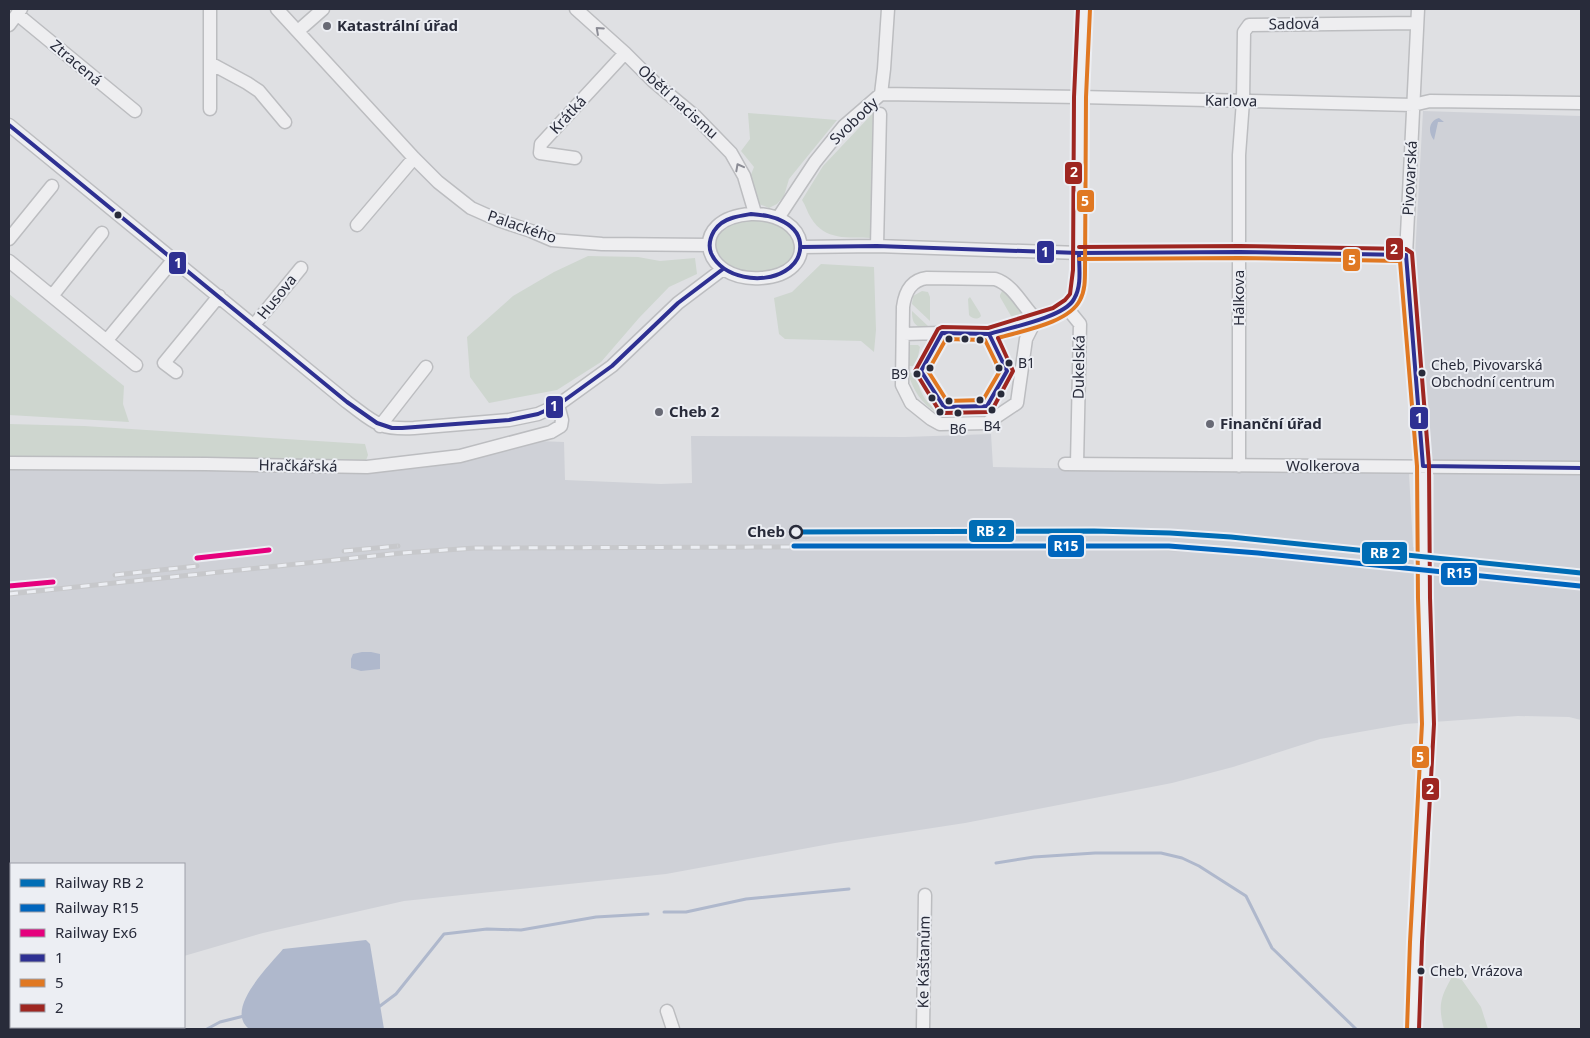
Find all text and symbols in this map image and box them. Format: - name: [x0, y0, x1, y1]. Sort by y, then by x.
- street label: Sadová: [1268, 13, 1319, 33]
- place label: Katastrální úřad: [337, 15, 458, 35]
- marker: Katastrální úřad: [321, 20, 333, 32]
- one-way arrow: [596, 27, 605, 36]
- street label: Ztracená: [47, 35, 107, 90]
- street label: Obětí nacismu: [634, 60, 723, 143]
- street label: Karlova: [1205, 90, 1257, 110]
- street label: Krátká: [544, 91, 590, 138]
- street label: Svobody: [825, 92, 882, 148]
- street label: Pivovarská: [1397, 140, 1421, 216]
- line badge: 2: [1064, 161, 1083, 185]
- text: 2: [1070, 162, 1078, 181]
- one-way arrow: [736, 164, 746, 173]
- line badge: 5: [1076, 189, 1095, 213]
- text: 5: [1081, 191, 1089, 210]
- street label: Palackého: [485, 205, 560, 247]
- unlabelled marker: [113, 210, 123, 220]
- line badge: 2: [1385, 237, 1404, 261]
- text: 2: [1390, 239, 1398, 258]
- line badge: 1: [1036, 240, 1055, 264]
- text: 1: [1041, 242, 1049, 261]
- line badge: 5: [1342, 248, 1361, 272]
- text: 5: [1348, 250, 1356, 269]
- line badge: 1: [168, 251, 187, 275]
- text: 1: [174, 253, 182, 272]
- street label: Husova: [252, 270, 300, 323]
- street label: Hálkova: [1228, 270, 1248, 326]
- unlabelled marker: [944, 334, 954, 344]
- unlabelled marker: [960, 334, 970, 344]
- unlabelled marker: [975, 335, 985, 345]
- street label: Dukelská: [1067, 335, 1089, 399]
- place label: B1: [1018, 353, 1035, 372]
- place label: Cheb, Pivovarská Obchodní centrum: [1431, 355, 1555, 391]
- marker: B1: [1004, 358, 1014, 368]
- unlabelled marker: [925, 363, 935, 373]
- unlabelled marker: [994, 363, 1004, 373]
- place label: B9: [891, 364, 908, 383]
- marker: Cheb, Pivovarská Obchodní centrum: [1417, 368, 1427, 378]
- marker: B9: [912, 369, 922, 379]
- unlabelled marker: [996, 389, 1006, 399]
- unlabelled marker: [927, 393, 937, 403]
- line badge: 1: [545, 395, 564, 419]
- unlabelled marker: [975, 395, 985, 405]
- text: 1: [550, 396, 558, 415]
- unlabelled marker: [944, 396, 954, 406]
- place label: Cheb 2: [669, 401, 720, 421]
- marker: B4: [987, 405, 997, 415]
- marker: Cheb 2: [653, 406, 665, 418]
- line badge: 1: [1409, 406, 1429, 430]
- unlabelled marker: [935, 407, 945, 417]
- marker: B6: [953, 408, 963, 418]
- text: 1: [1415, 408, 1423, 427]
- place label: Finanční úřad: [1220, 413, 1322, 433]
- place label: B4: [983, 416, 1001, 435]
- marker: Finanční úřad: [1204, 418, 1216, 430]
- place label: B6: [949, 419, 967, 438]
- street label: Hračkářská: [258, 454, 338, 476]
- street label: Wolkerova: [1286, 455, 1360, 475]
- line badge: RB 2: [968, 519, 1015, 543]
- place label: Cheb: [747, 521, 785, 541]
- text: RB 2: [976, 521, 1006, 540]
- marker: Cheb: [789, 525, 803, 539]
- line badge: R15: [1047, 534, 1085, 558]
- text: R15: [1053, 536, 1079, 555]
- line badge: RB 2: [1361, 541, 1408, 565]
- text: RB 2: [1370, 543, 1400, 562]
- line badge: R15: [1440, 562, 1478, 586]
- text: R15: [1446, 563, 1472, 582]
- line badge: 5: [1411, 745, 1430, 769]
- text: 5: [1416, 747, 1424, 766]
- line badge: 2: [1421, 777, 1440, 801]
- text: 2: [1426, 779, 1434, 798]
- legend: [10, 863, 185, 1028]
- text: Railway RB 2: [55, 872, 144, 892]
- text: Railway R15: [55, 897, 139, 917]
- street label: Ke Kaštanům: [912, 915, 934, 1009]
- text: Railway Ex6: [55, 922, 137, 942]
- text: 1: [55, 947, 64, 967]
- place label: Cheb, Vrázova: [1430, 961, 1523, 980]
- marker: Cheb, Vrázova: [1416, 966, 1426, 976]
- text: 5: [55, 972, 64, 992]
- text: 2: [55, 997, 64, 1017]

